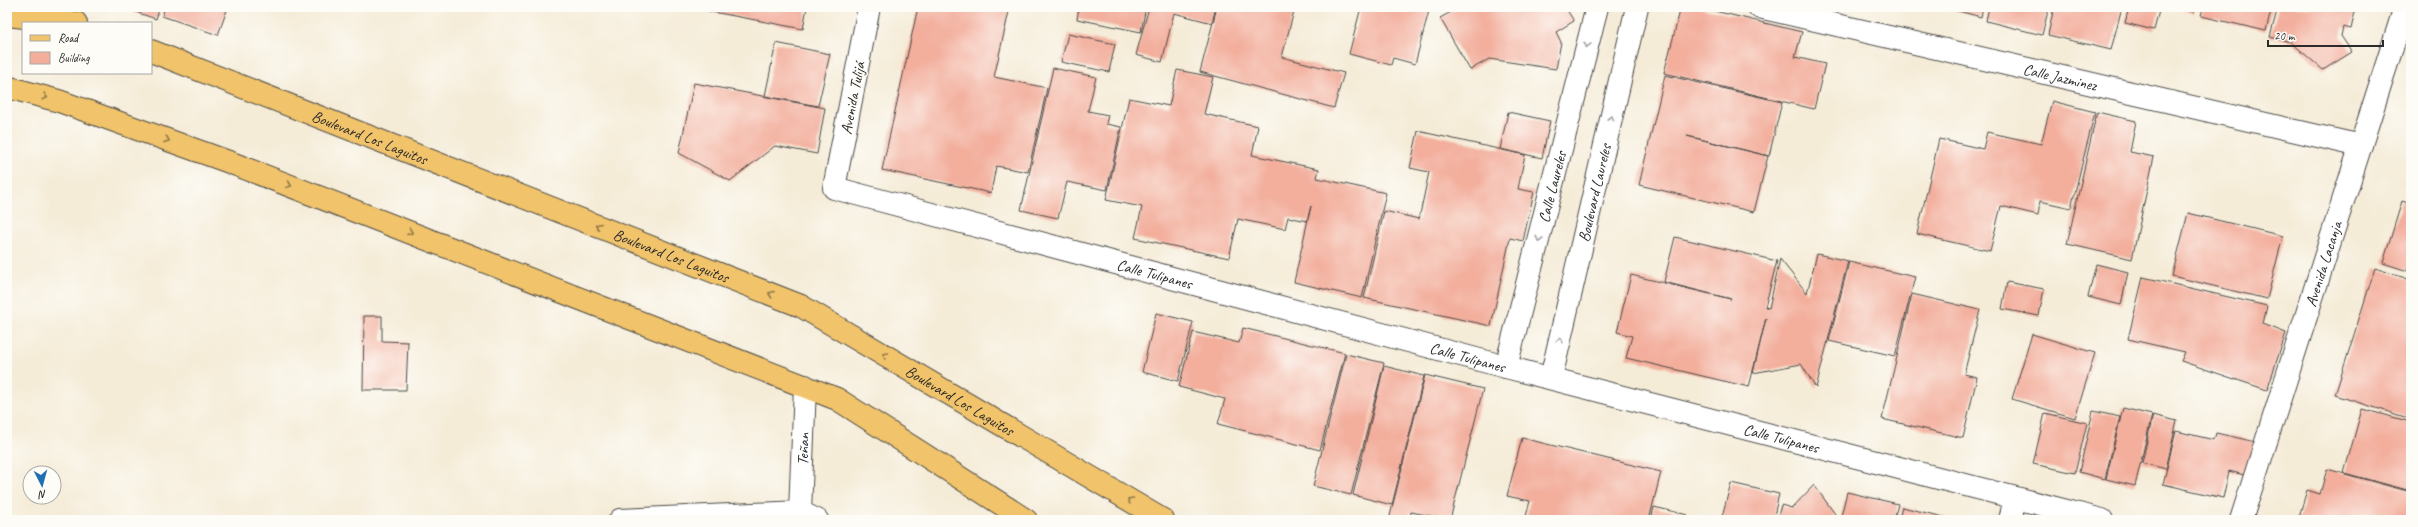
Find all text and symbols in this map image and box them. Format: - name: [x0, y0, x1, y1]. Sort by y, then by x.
- legend: [22, 22, 152, 74]
- scale bar: [2268, 22, 2383, 48]
- text: 20 m: [2274, 28, 2296, 44]
- text: Road: [58, 30, 80, 46]
- one-way arrow: [1584, 42, 1592, 48]
- text: Building: [58, 50, 90, 66]
- street label: Avenida Tulijá: [836, 58, 870, 136]
- street label: Calle Jazminez: [2021, 59, 2100, 96]
- one-way arrow: [41, 92, 48, 101]
- street label: Boulevard Los Laguitos: [309, 106, 431, 170]
- one-way arrow: [1607, 115, 1615, 121]
- one-way arrow: [164, 135, 171, 144]
- street label: Boulevard Laureles: [1574, 141, 1616, 244]
- street label: Calle Laureles: [1534, 148, 1572, 225]
- one-way arrow: [286, 181, 293, 189]
- street label: Avenida Lacanja: [2301, 218, 2347, 309]
- one-way arrow: [594, 223, 601, 231]
- street label: Boulevard Los Laguitos: [610, 224, 733, 288]
- one-way arrow: [407, 228, 414, 236]
- one-way arrow: [1535, 236, 1543, 242]
- street label: Calle Tulipanes: [1114, 255, 1196, 294]
- one-way arrow: [767, 291, 774, 299]
- one-way arrow: [1555, 337, 1564, 344]
- street label: Calle Tulipanes: [1427, 338, 1509, 378]
- one-way arrow: [882, 353, 889, 360]
- street label: Boulevard Los Laguitos: [902, 361, 1019, 441]
- street label: Calle Tulipanes: [1741, 419, 1822, 458]
- street label: Teñan: [793, 432, 814, 466]
- north arrow: [22, 465, 62, 505]
- text: N: [37, 488, 47, 502]
- one-way arrow: [1127, 497, 1134, 505]

